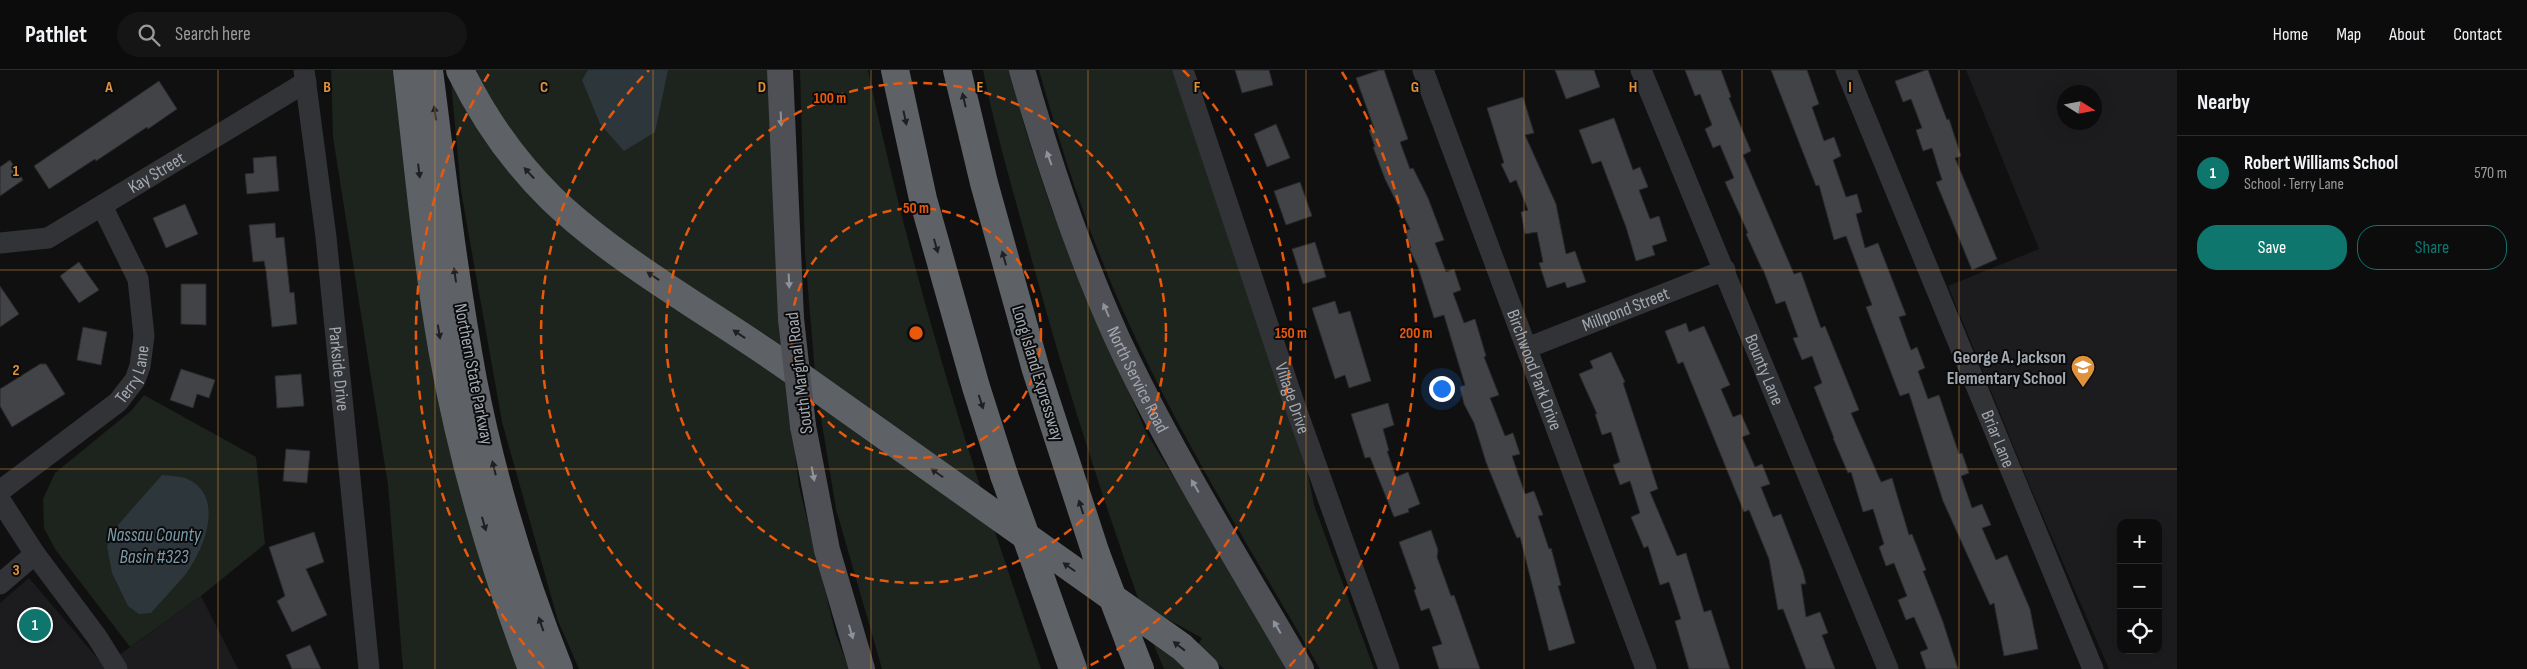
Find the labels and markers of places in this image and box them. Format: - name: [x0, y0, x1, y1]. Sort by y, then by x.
- centre of rings: [907, 324, 925, 342]
- place label: George A. Jackson Elementary School: [1947, 347, 2066, 389]
- school or university icon: George A. Jackson Elementary School: [2070, 354, 2096, 388]
- pin: 1: [19, 606, 51, 644]

